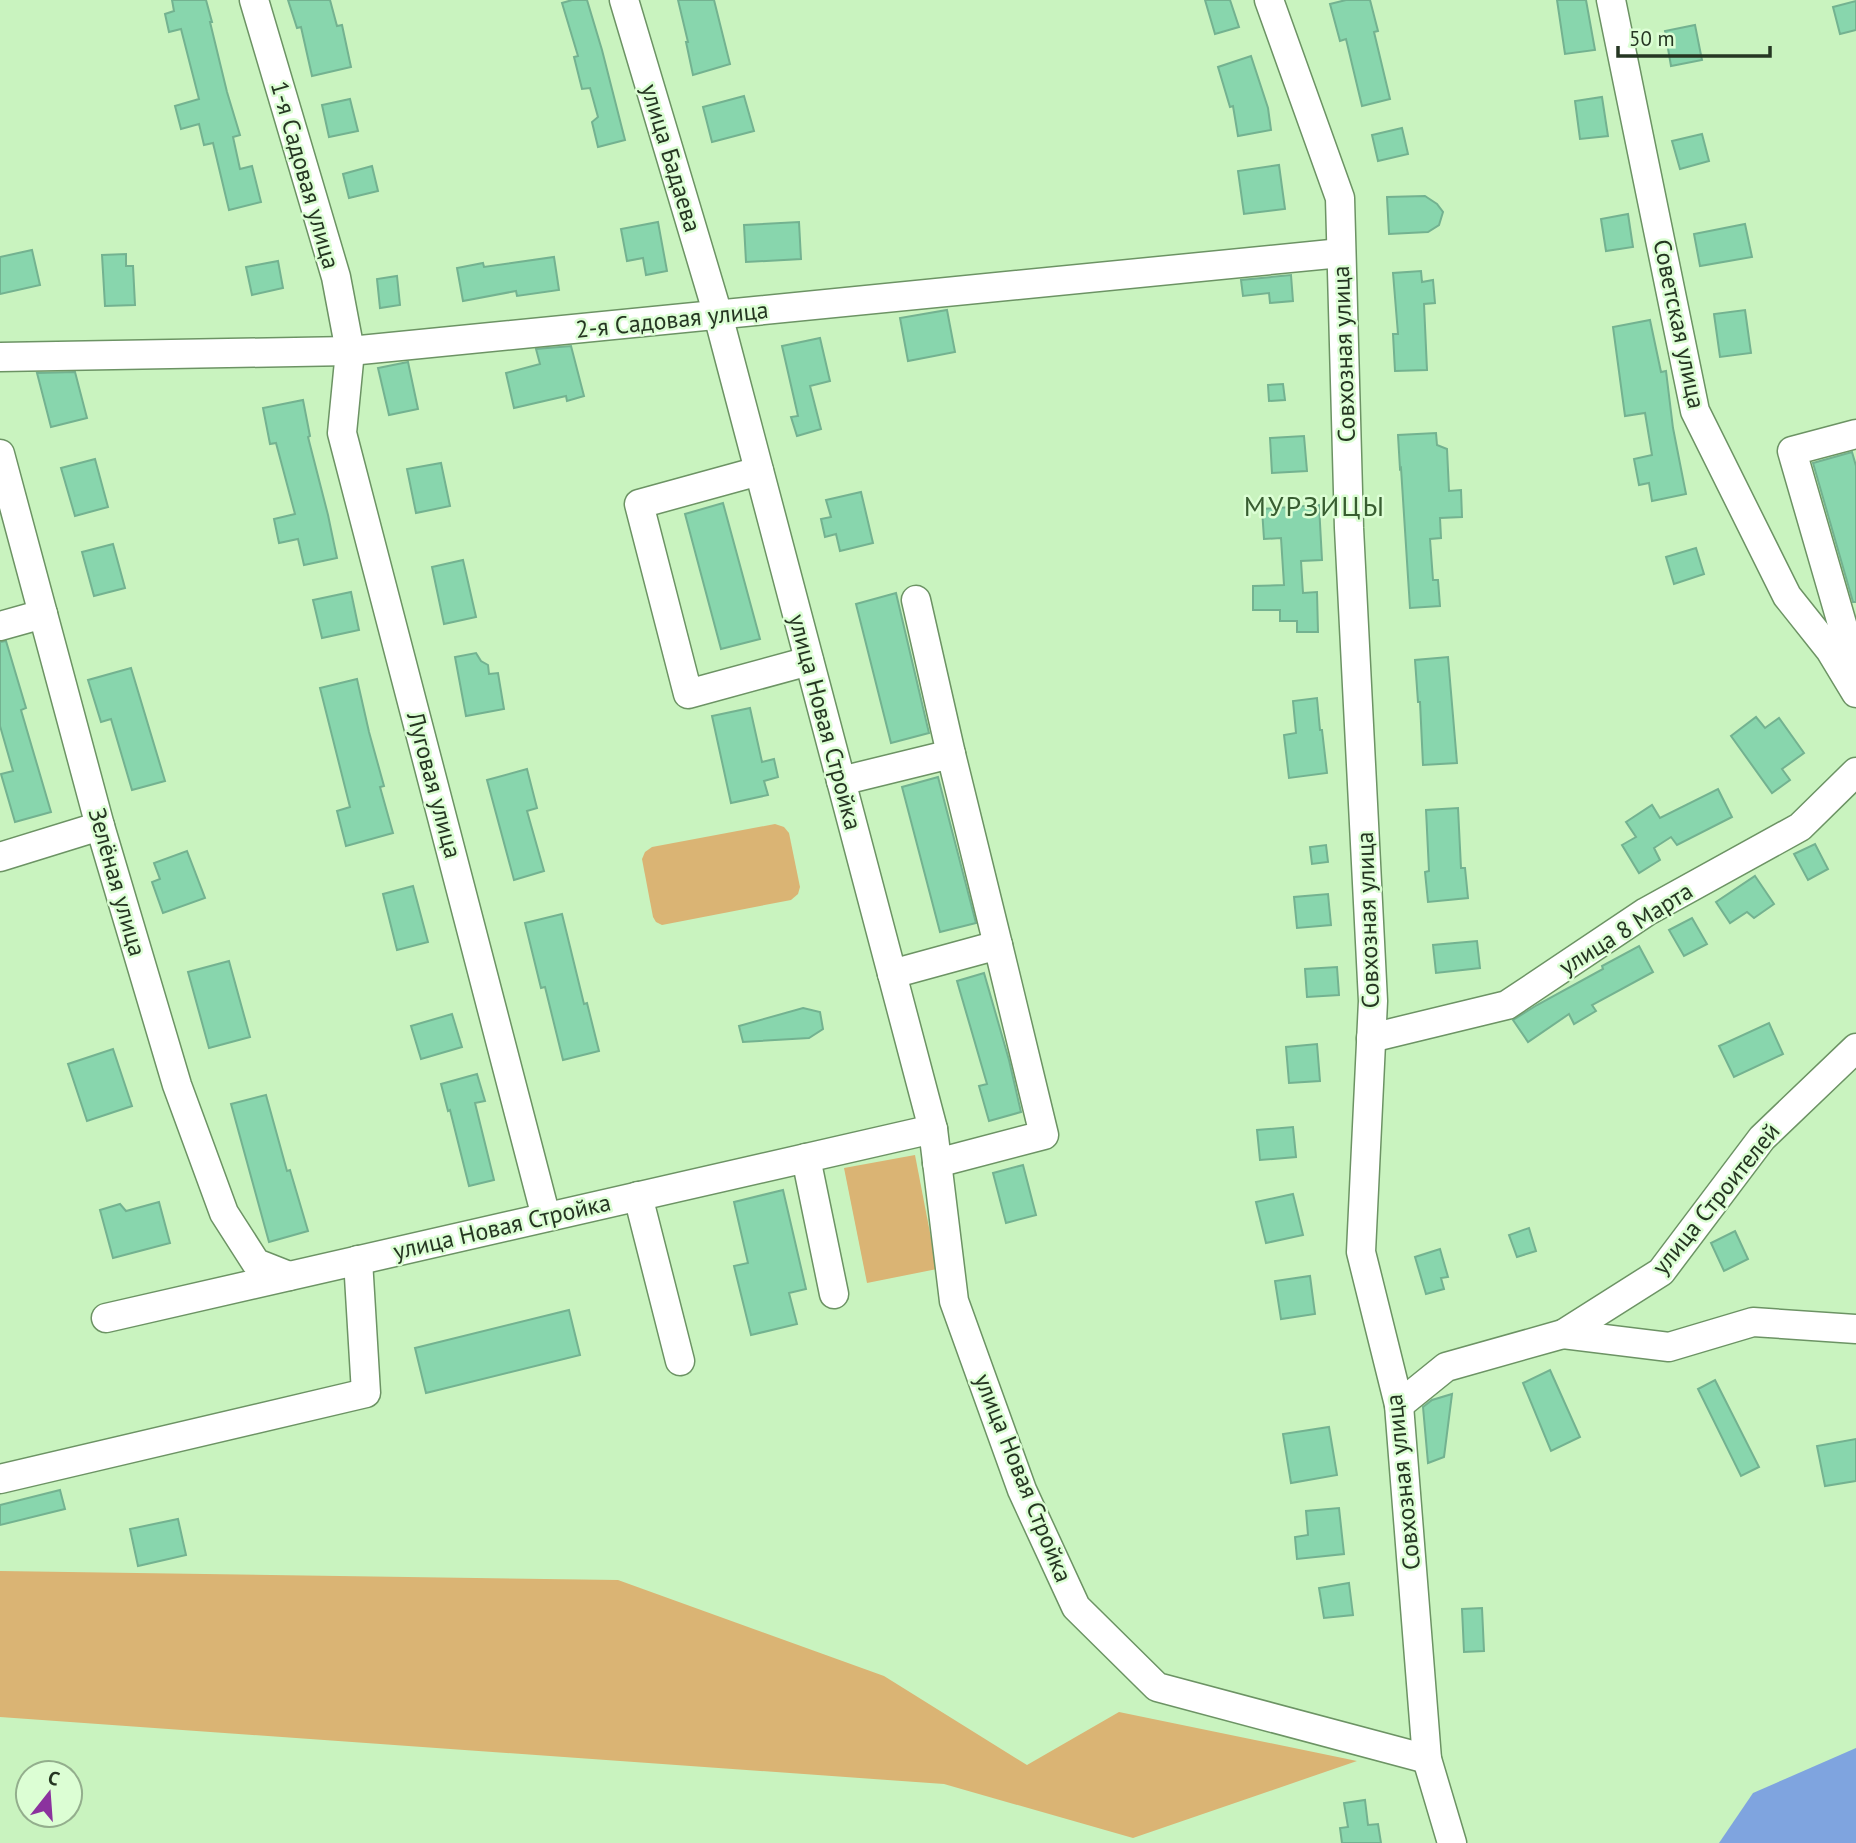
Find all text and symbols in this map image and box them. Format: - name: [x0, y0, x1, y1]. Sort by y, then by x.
- scale bar: [1618, 14, 1770, 58]
- text: 50 m: [1629, 25, 1675, 52]
- street label: 1-я Садовая улица: [264, 77, 347, 272]
- street label: улица Бадаева: [634, 80, 709, 236]
- street label: Советская улица: [1646, 236, 1713, 411]
- street label: Совхозная улица: [1325, 265, 1362, 443]
- street label: 2-я Садовая улица: [574, 294, 770, 345]
- district label: МУРЗИЦЫ: [1244, 487, 1386, 524]
- street label: улица Новая Стройка: [782, 611, 869, 833]
- street label: Луговая улица: [400, 707, 469, 861]
- street label: Зелёная улица: [82, 804, 153, 960]
- street label: Совхозная улица: [1349, 831, 1386, 1009]
- street label: улица 8 Марта: [1553, 875, 1698, 982]
- street label: улица Строителей: [1645, 1116, 1786, 1281]
- street label: улица Новая Стройка: [390, 1186, 614, 1267]
- street label: улица Новая Стройка: [967, 1369, 1079, 1587]
- street label: Совхозная улица: [1378, 1393, 1427, 1572]
- north arrow: [14, 1759, 84, 1829]
- text: С: [45, 1765, 63, 1791]

